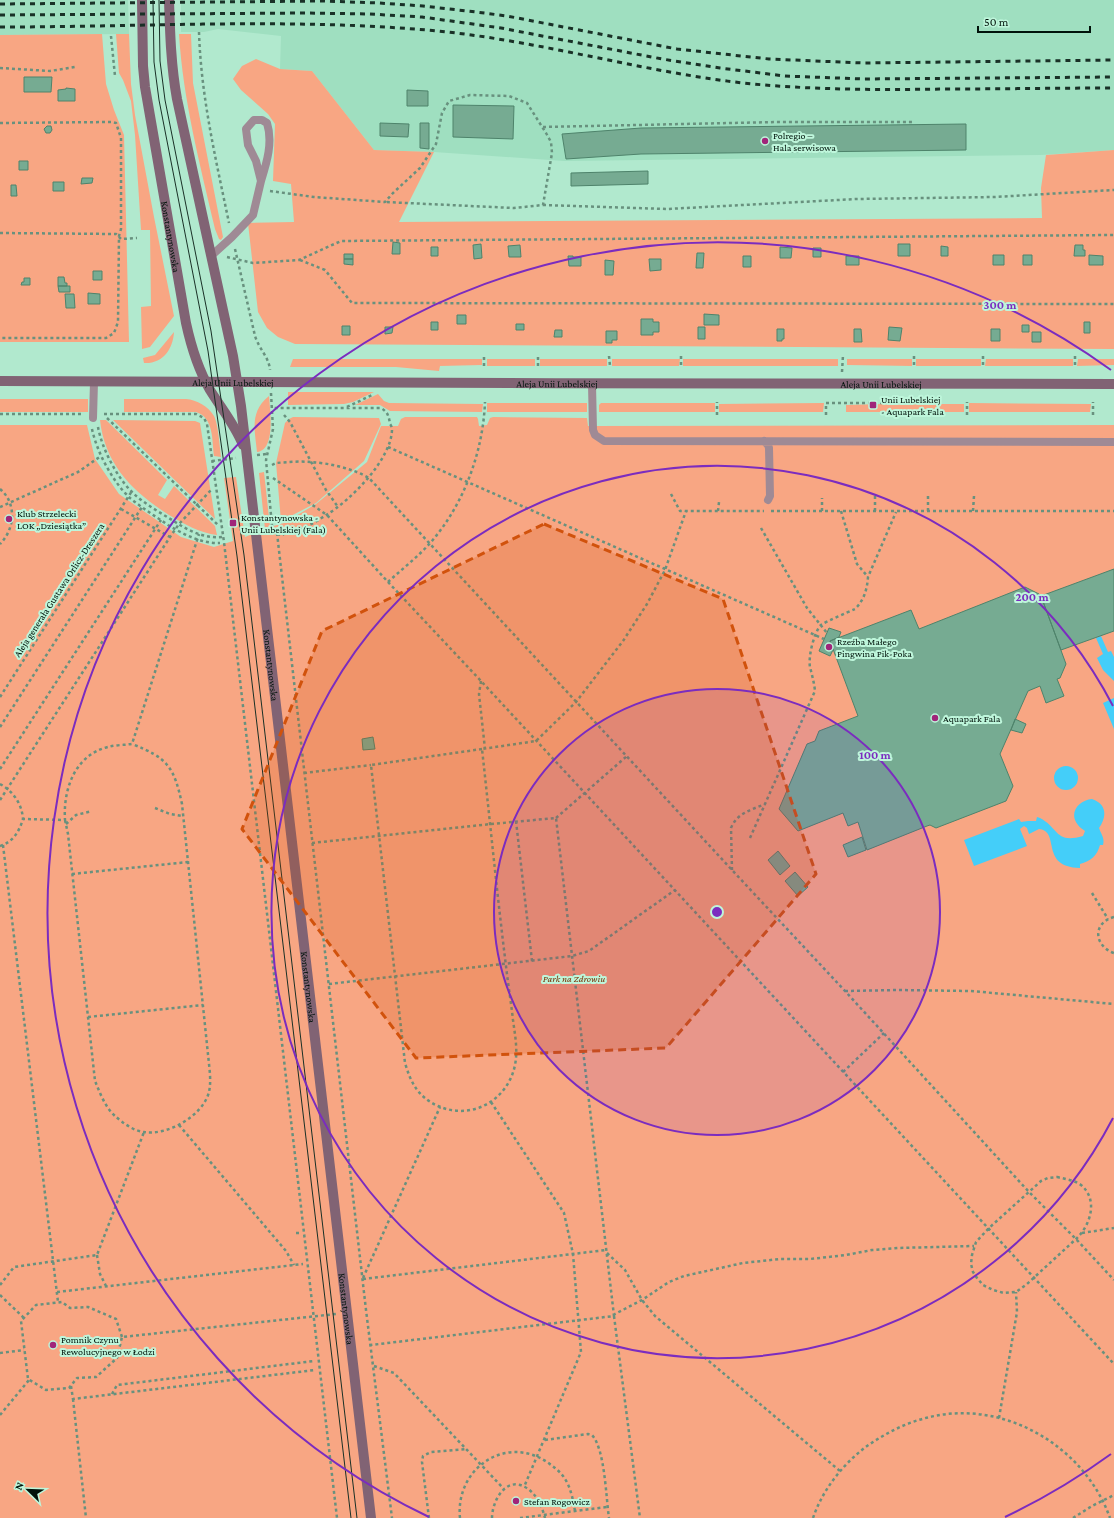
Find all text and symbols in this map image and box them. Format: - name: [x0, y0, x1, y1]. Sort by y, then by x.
- scale bar: [978, 8, 1090, 34]
- text: 50 m: [984, 15, 1009, 29]
- place label: Polregio – Hala serwisowa: [773, 130, 836, 153]
- marker: Polregio – Hala serwisowa: [760, 136, 770, 146]
- street label: Konstantynowska: [159, 200, 183, 273]
- text: 300 m: [984, 298, 1017, 312]
- street label: Aleja Unii Lubelskiej: [192, 376, 274, 389]
- street label: Aleja Unii Lubelskiej: [516, 378, 598, 390]
- street label: Aleja Unii Lubelskiej: [840, 378, 922, 390]
- place label: Unii Lubelskiej - Aquapark Fala: [881, 394, 944, 417]
- marker: Unii Lubelskiej - Aquapark Fala: [868, 400, 878, 410]
- place label: Klub Strzelecki LOK „Dziesiątka”: [17, 508, 86, 531]
- place label: Konstantynowska - Unii Lubelskiej (Fala): [241, 512, 326, 536]
- marker: Klub Strzelecki LOK „Dziesiątka”: [4, 514, 14, 524]
- marker: Konstantynowska - Unii Lubelskiej (Fala): [228, 518, 238, 528]
- street label: Aleja generała Gustawa Orlicz-Dreszera: [12, 521, 107, 660]
- text: 200 m: [1015, 590, 1049, 604]
- street label: Konstantynowska: [262, 629, 281, 702]
- place label: Rzeźba Małego Pingwina Pik-Poka: [837, 636, 912, 659]
- marker: Rzeźba Małego Pingwina Pik-Poka: [824, 642, 834, 652]
- marker: Aquapark Fala: [930, 713, 940, 723]
- place label: Aquapark Fala: [943, 713, 1001, 724]
- text: 100 m: [859, 748, 892, 762]
- centre of rings: [710, 905, 724, 919]
- street label: Konstantynowska: [299, 951, 319, 1024]
- park label: Park na Zdrowiu: [543, 973, 605, 984]
- street label: Konstantynowska: [337, 1272, 356, 1346]
- place label: Pomnik Czynu Rewolucyjnego w Łodzi: [61, 1334, 155, 1358]
- marker: Pomnik Czynu Rewolucyjnego w Łodzi: [48, 1340, 58, 1350]
- north arrow: [8, 1470, 48, 1510]
- text: N: [12, 1480, 26, 1492]
- marker: Stefan Rogowicz: [511, 1496, 521, 1506]
- place label: Stefan Rogowicz: [524, 1496, 590, 1507]

